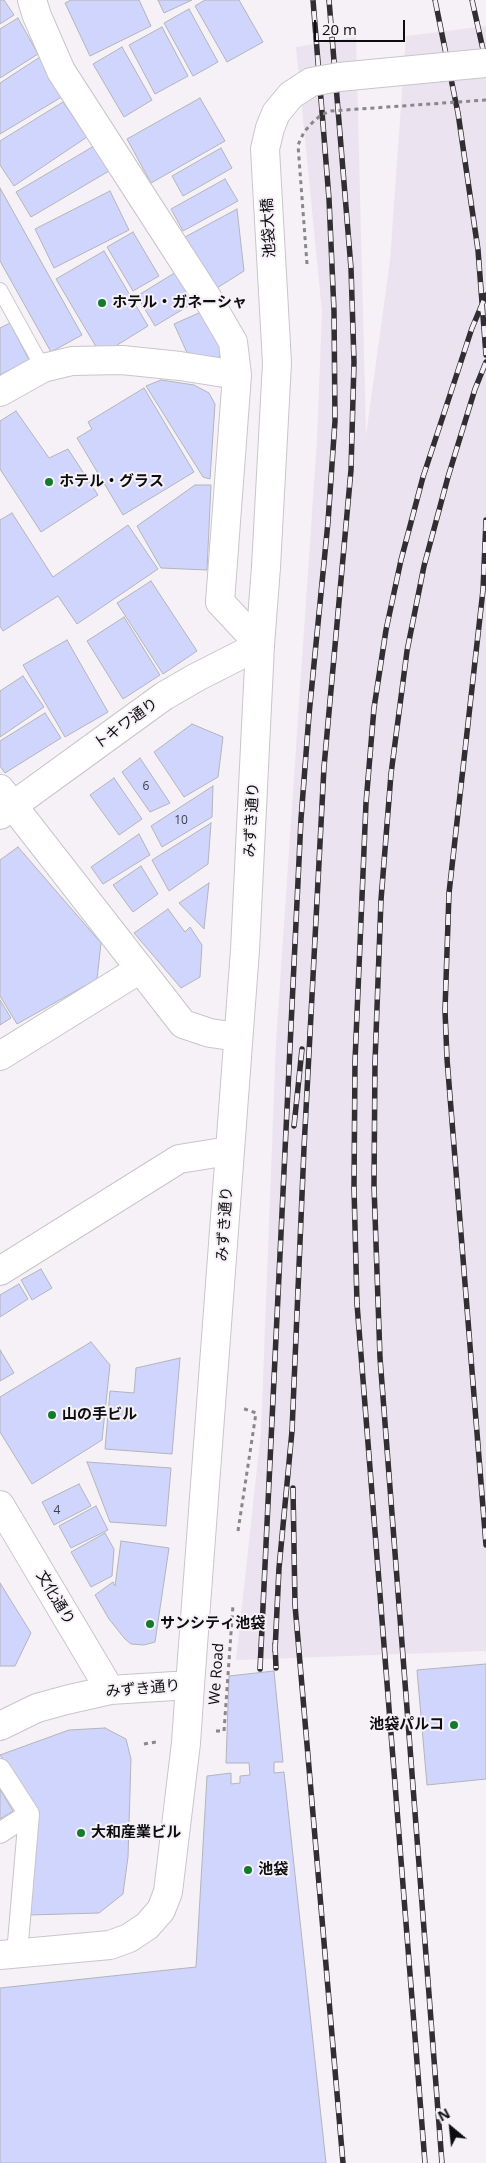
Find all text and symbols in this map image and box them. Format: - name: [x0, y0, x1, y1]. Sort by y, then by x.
- scale bar: [316, 10, 407, 42]
- text: 20 m: [322, 19, 357, 39]
- street label: 池袋大橋: [258, 198, 280, 258]
- place label: ホテル・ガネーシャ: [112, 294, 247, 312]
- marker: ホテル・ガネーシャ: [96, 297, 108, 309]
- place label: ホテル・グラス: [59, 473, 164, 491]
- marker: ホテル・グラス: [43, 476, 55, 488]
- street label: トキワ通り: [90, 695, 162, 753]
- house number: 6: [143, 780, 149, 794]
- street label: みずき通り: [241, 782, 263, 858]
- house number: 10: [174, 814, 188, 828]
- street label: みずき通り: [213, 1186, 237, 1262]
- place label: 山の手ビル: [62, 1406, 137, 1424]
- marker: 山の手ビル: [46, 1409, 58, 1421]
- house number: 4: [54, 1504, 60, 1518]
- street label: 文化通り: [32, 1568, 78, 1628]
- place label: サンシティ池袋: [160, 1615, 265, 1633]
- marker: サンシティ池袋: [144, 1618, 156, 1630]
- street label: We Road: [206, 1642, 228, 1706]
- street label: みずき通り: [105, 1677, 181, 1701]
- place label: 池袋パルコ: [369, 1716, 444, 1734]
- marker: 池袋パルコ: [448, 1719, 460, 1731]
- place label: 大和産業ビル: [91, 1824, 181, 1842]
- marker: 大和産業ビル: [75, 1827, 87, 1839]
- place label: 池袋: [258, 1861, 288, 1879]
- marker: 池袋: [242, 1864, 254, 1876]
- north arrow: [426, 2103, 476, 2153]
- text: N: [434, 2103, 453, 2125]

